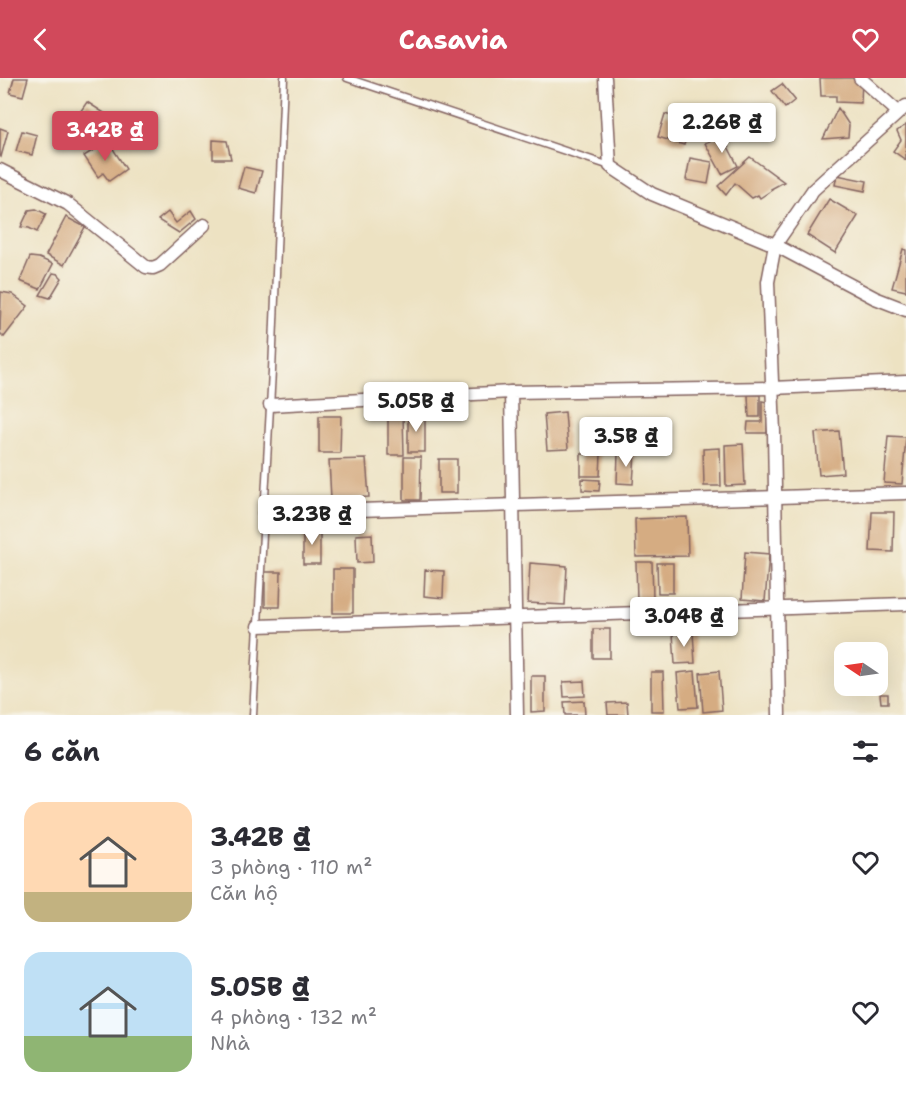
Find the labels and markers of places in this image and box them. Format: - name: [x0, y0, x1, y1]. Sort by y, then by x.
- pin: 2.26B ₫: [667, 103, 777, 154]
- pin: 3.42B ₫: [50, 111, 160, 162]
- pin: 5.05B ₫: [361, 382, 471, 433]
- pin: 3.5B ₫: [577, 417, 675, 468]
- pin: 3.23B ₫: [257, 495, 367, 546]
- pin: 3.04B ₫: [629, 597, 739, 648]

